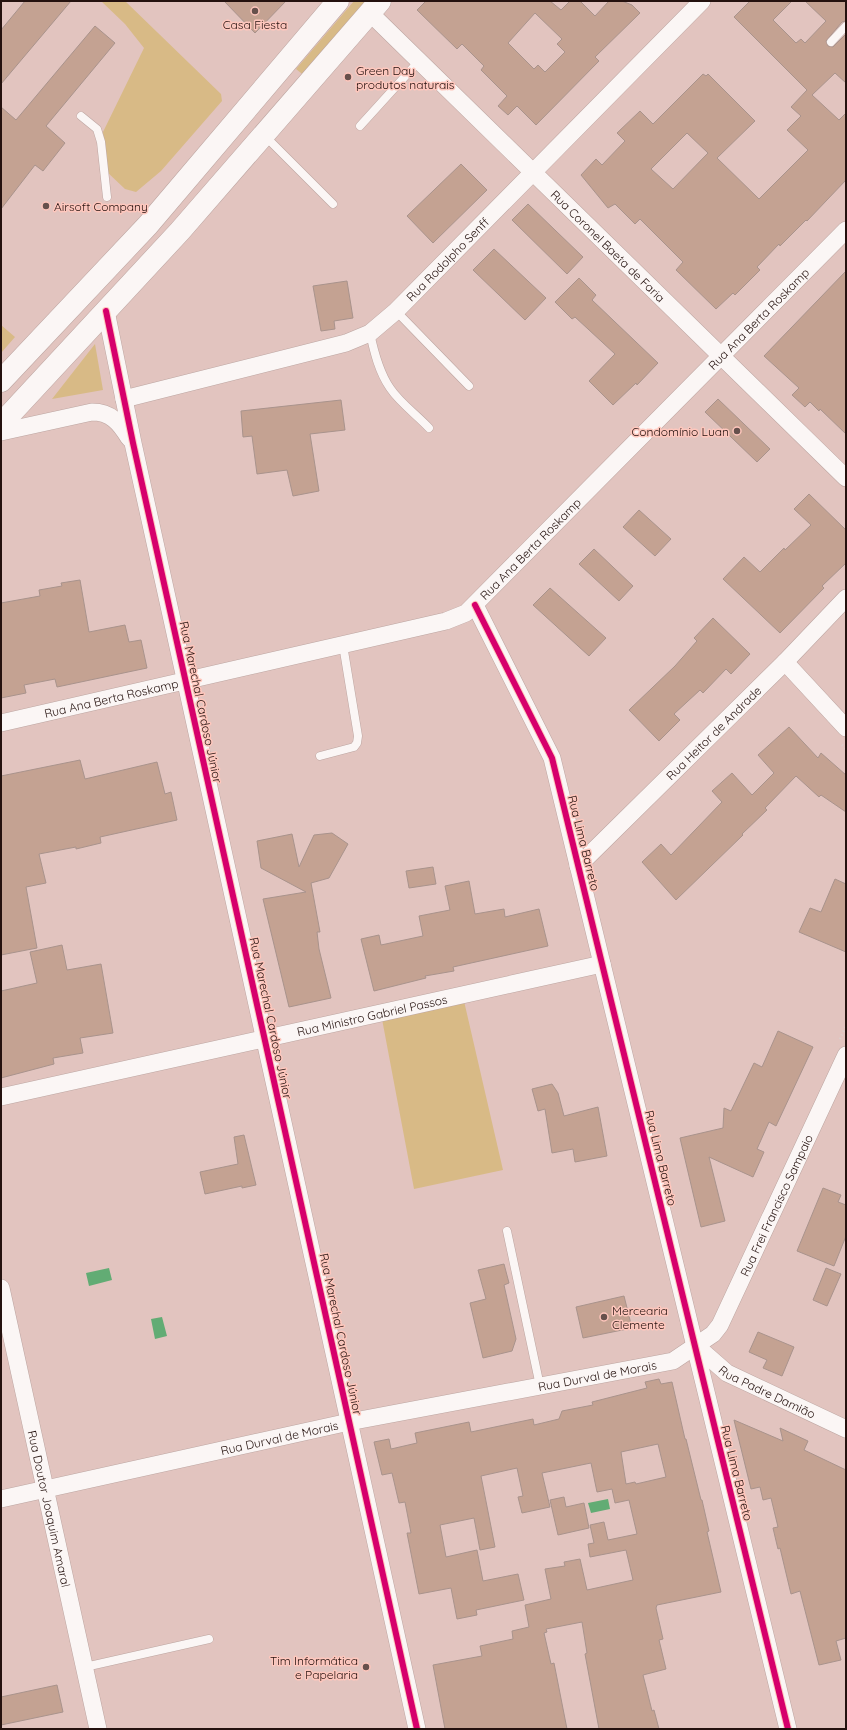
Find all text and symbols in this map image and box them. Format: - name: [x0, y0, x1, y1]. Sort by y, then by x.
- marker: Casa Fiesta: [250, 6, 260, 16]
- place label: Casa Fiesta: [223, 17, 287, 32]
- place label: Green Day produtos naturais: [356, 63, 455, 92]
- marker: Green Day produtos naturais: [343, 72, 353, 82]
- street label: Rua Coronel Baeta de Faria: [548, 187, 669, 305]
- place label: Airsoft Company: [54, 199, 148, 214]
- marker: Airsoft Company: [41, 201, 51, 211]
- street label: Rua Rodolpho Senff: [403, 214, 492, 304]
- street label: Rua Ana Berta Roskamp: [705, 264, 812, 372]
- place label: Condomínio Luan: [631, 424, 729, 439]
- marker: Condomínio Luan: [732, 426, 742, 436]
- street label: Rua Ana Berta Roskamp: [476, 494, 584, 602]
- street label: Rua Marechal Cardoso Júnior: [176, 620, 226, 785]
- street label: Rua Ana Berta Roskamp: [43, 675, 180, 720]
- street label: Rua Heitor de Andrade: [663, 682, 764, 783]
- street label: Rua Lima Barreto: [565, 794, 603, 892]
- street label: Rua Marechal Cardoso Júnior: [246, 936, 296, 1101]
- street label: Rua Ministro Gabriel Passos: [295, 991, 449, 1039]
- street label: Rua Lima Barreto: [642, 1109, 680, 1207]
- street label: Rua Frei Francisco Sampaio: [736, 1132, 815, 1279]
- street label: Rua Marechal Cardoso Júnior: [316, 1252, 366, 1417]
- place label: Mercearia Clemente: [612, 1303, 668, 1332]
- marker: Mercearia Clemente: [599, 1312, 609, 1322]
- street label: Rua Durval de Morais: [537, 1357, 658, 1394]
- street label: Rua Padre Damião: [716, 1362, 818, 1421]
- street label: Rua Durval de Morais: [219, 1417, 340, 1458]
- street label: Rua Lima Barreto: [718, 1424, 756, 1522]
- street label: Rua Doutor Joaquim Amaral: [25, 1429, 74, 1589]
- place label: Tim Informática e Papelaria: [270, 1653, 358, 1682]
- marker: Tim Informática e Papelaria: [361, 1662, 371, 1672]

